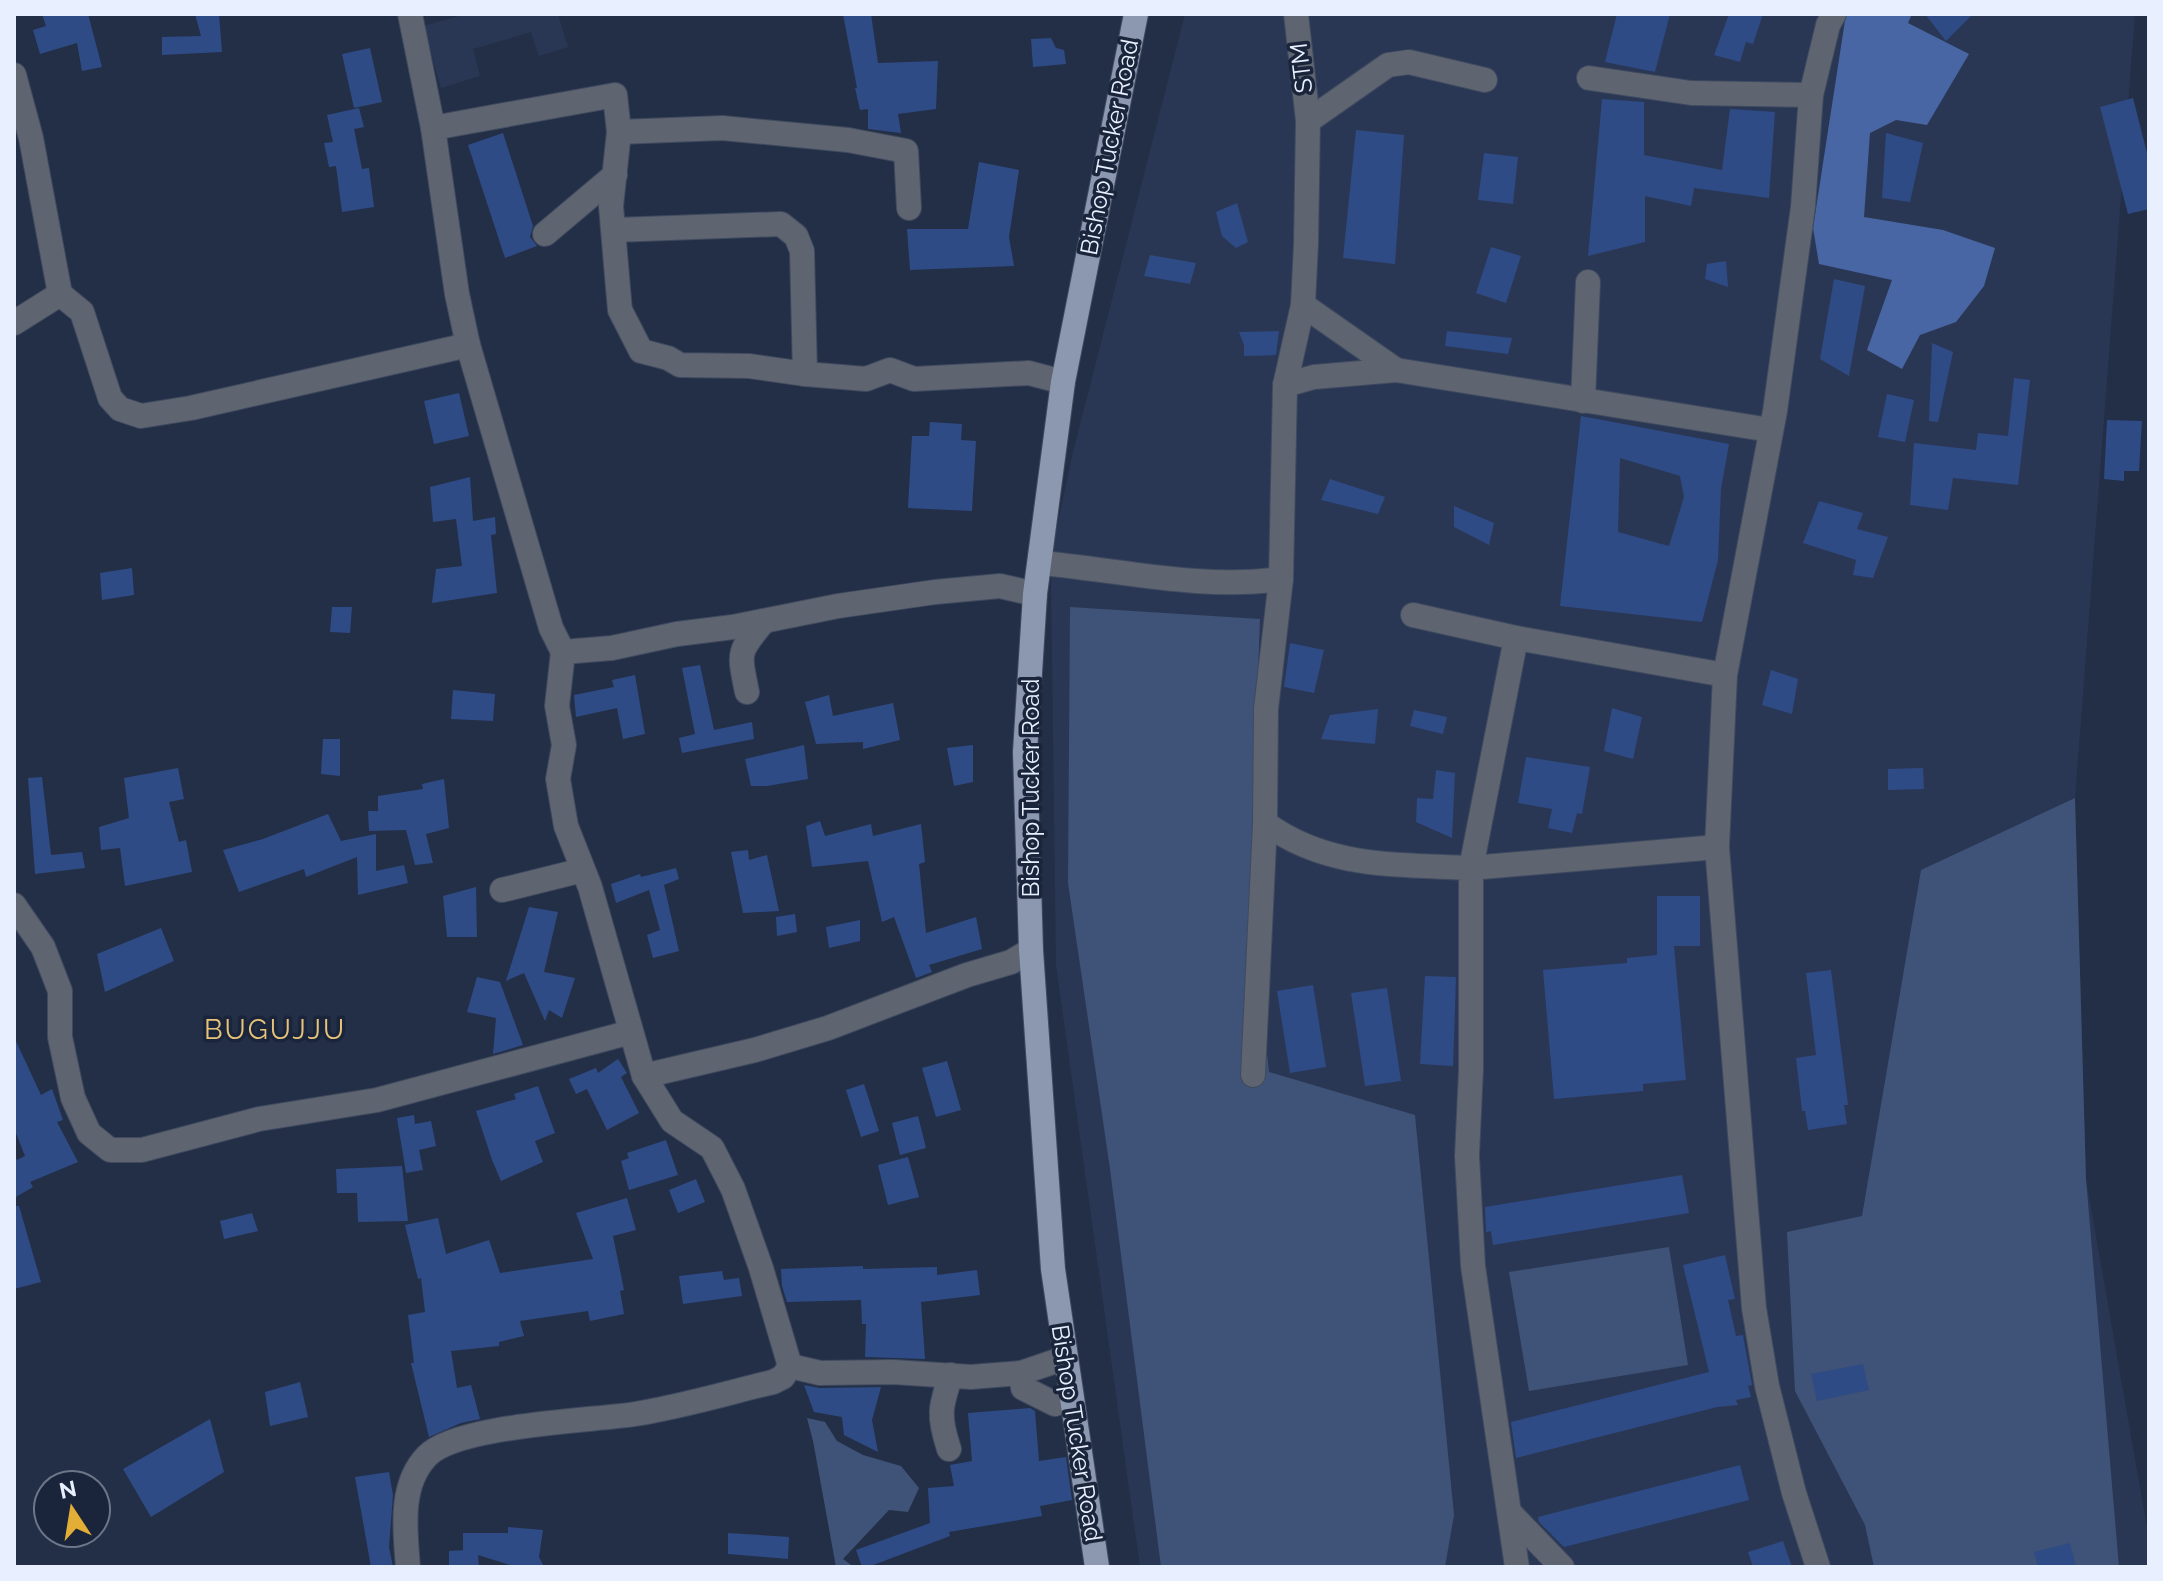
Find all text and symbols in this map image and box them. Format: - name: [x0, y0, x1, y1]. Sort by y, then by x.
- street label: Bishop Tucker Road: [1074, 37, 1144, 257]
- street label: STM: [1284, 41, 1318, 95]
- street label: Bishop Tucker Road: [1016, 678, 1045, 898]
- district label: BUGUJJU: [204, 1013, 346, 1046]
- street label: Bishop Tucker Road: [1046, 1323, 1108, 1543]
- north arrow: [32, 1469, 112, 1549]
- text: N: [57, 1475, 79, 1504]

